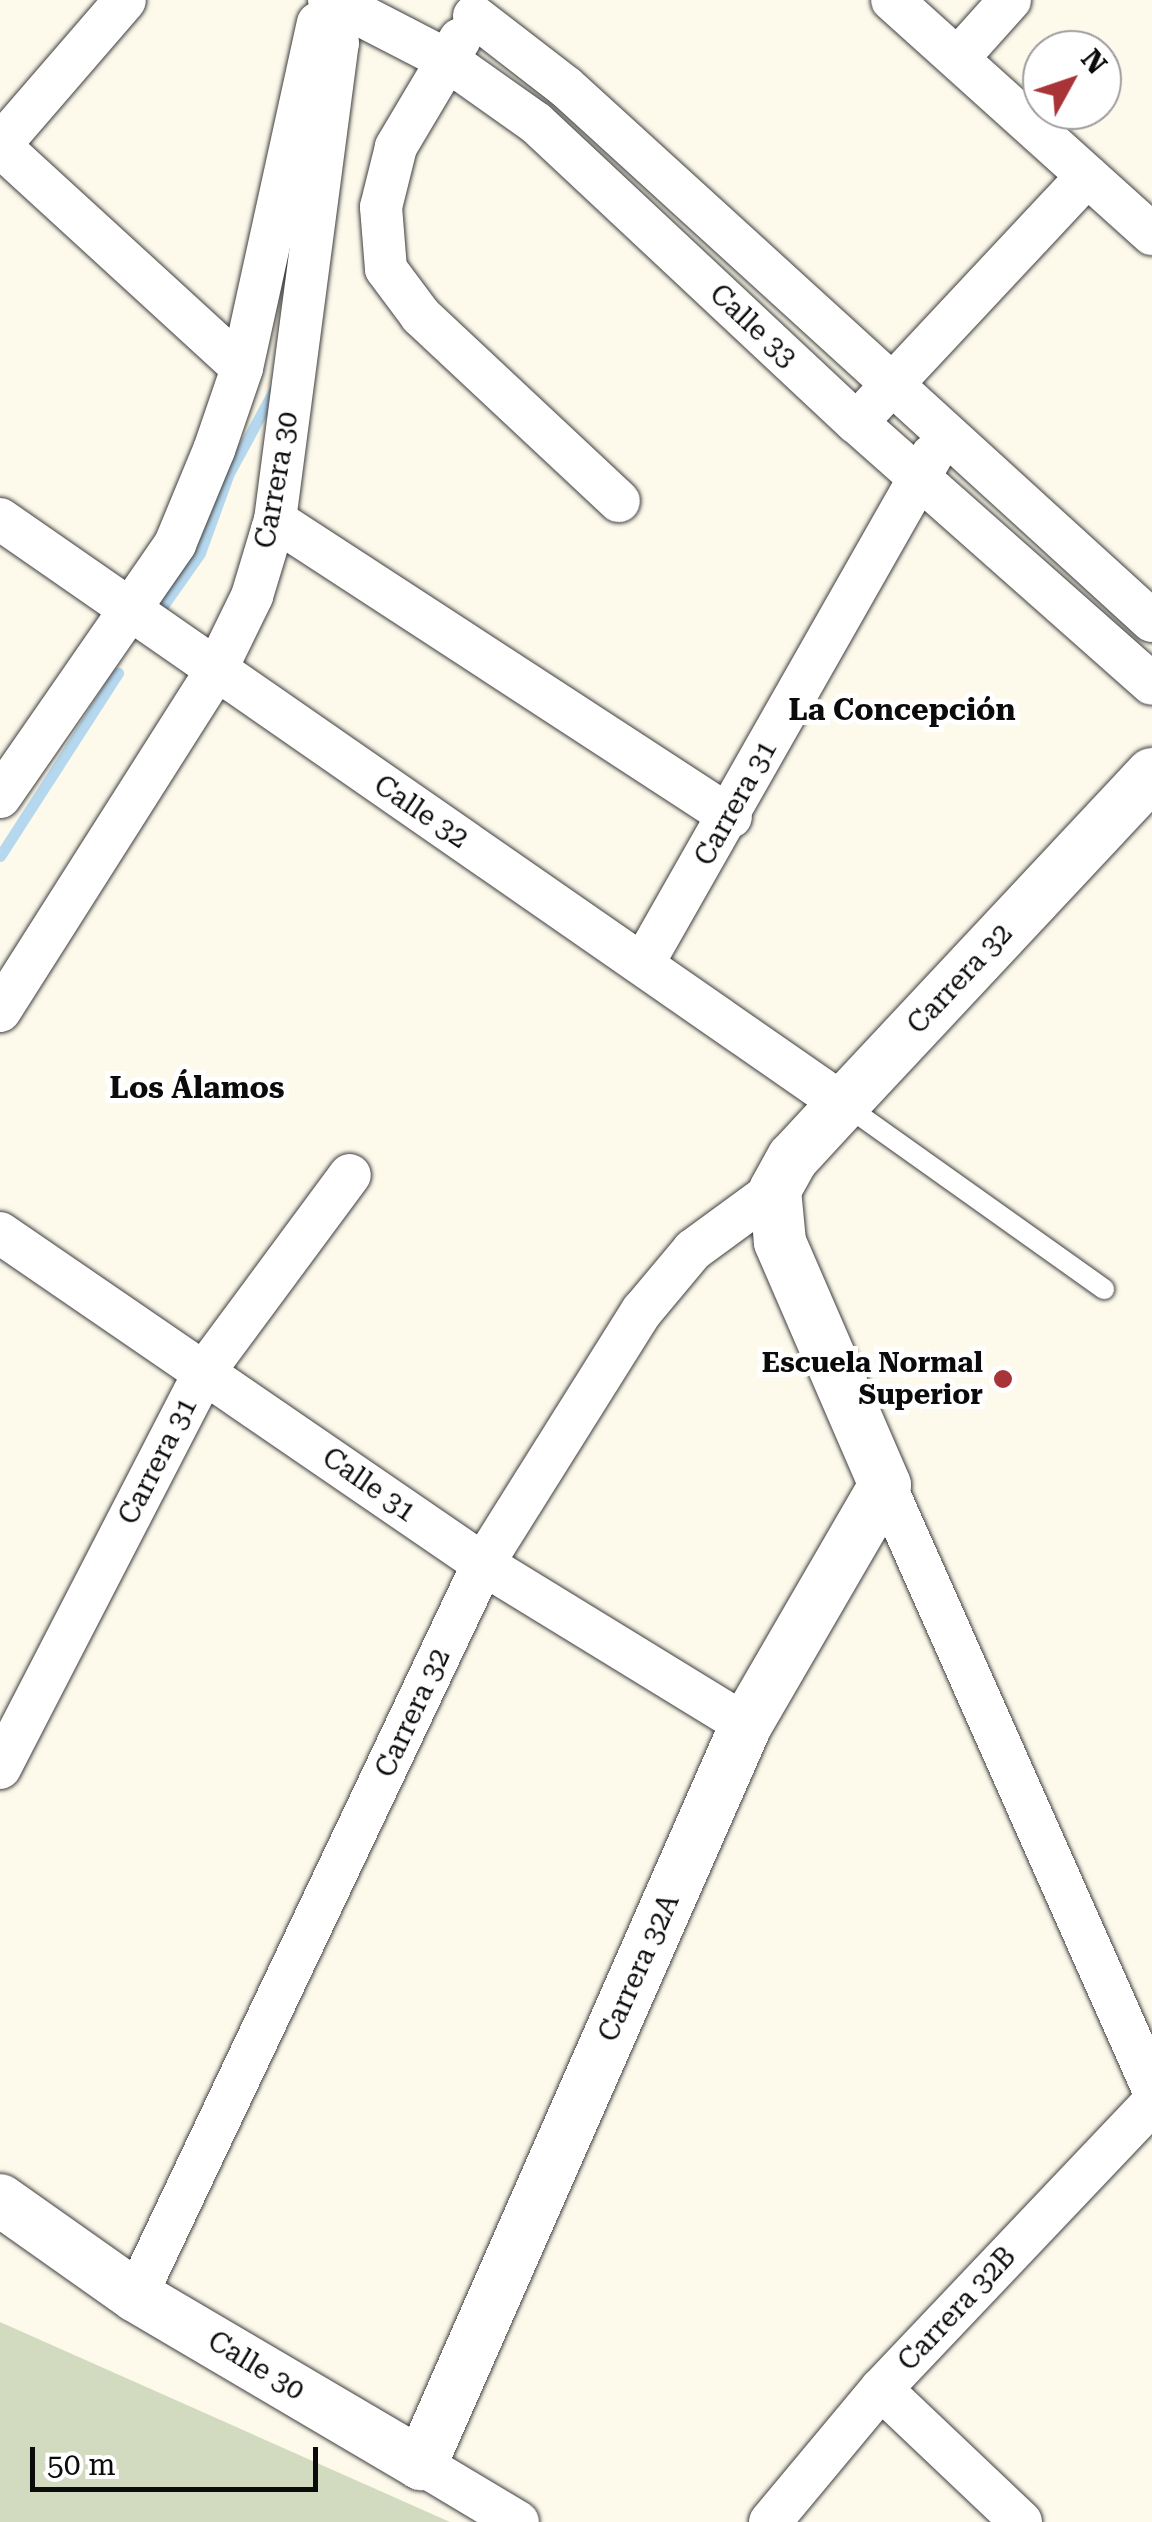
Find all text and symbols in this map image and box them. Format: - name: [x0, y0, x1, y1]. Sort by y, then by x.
- north arrow: [1022, 30, 1122, 130]
- text: N: [1074, 43, 1113, 81]
- street label: Calle 33: [703, 277, 803, 375]
- street label: Carrera 30: [248, 409, 306, 551]
- district label: La Concepción: [788, 692, 1016, 728]
- street label: Carrera 31: [688, 734, 784, 872]
- street label: Calle 32: [368, 768, 474, 856]
- street label: Carrera 32: [901, 917, 1019, 1041]
- district label: Los Álamos: [110, 1070, 284, 1106]
- place label: Escuela Normal Superior: [762, 1346, 983, 1412]
- marker: Escuela Normal Superior: [992, 1368, 1014, 1390]
- street label: Carrera 31: [112, 1392, 204, 1530]
- street label: Calle 31: [316, 1441, 422, 1529]
- street label: Carrera 32: [369, 1643, 457, 1783]
- street label: Carrera 32A: [592, 1889, 686, 2047]
- street label: Carrera 32B: [891, 2240, 1023, 2378]
- street label: Calle 30: [202, 2324, 310, 2408]
- scale bar: [35, 2427, 322, 2489]
- text: 50 m: [47, 2447, 116, 2482]

